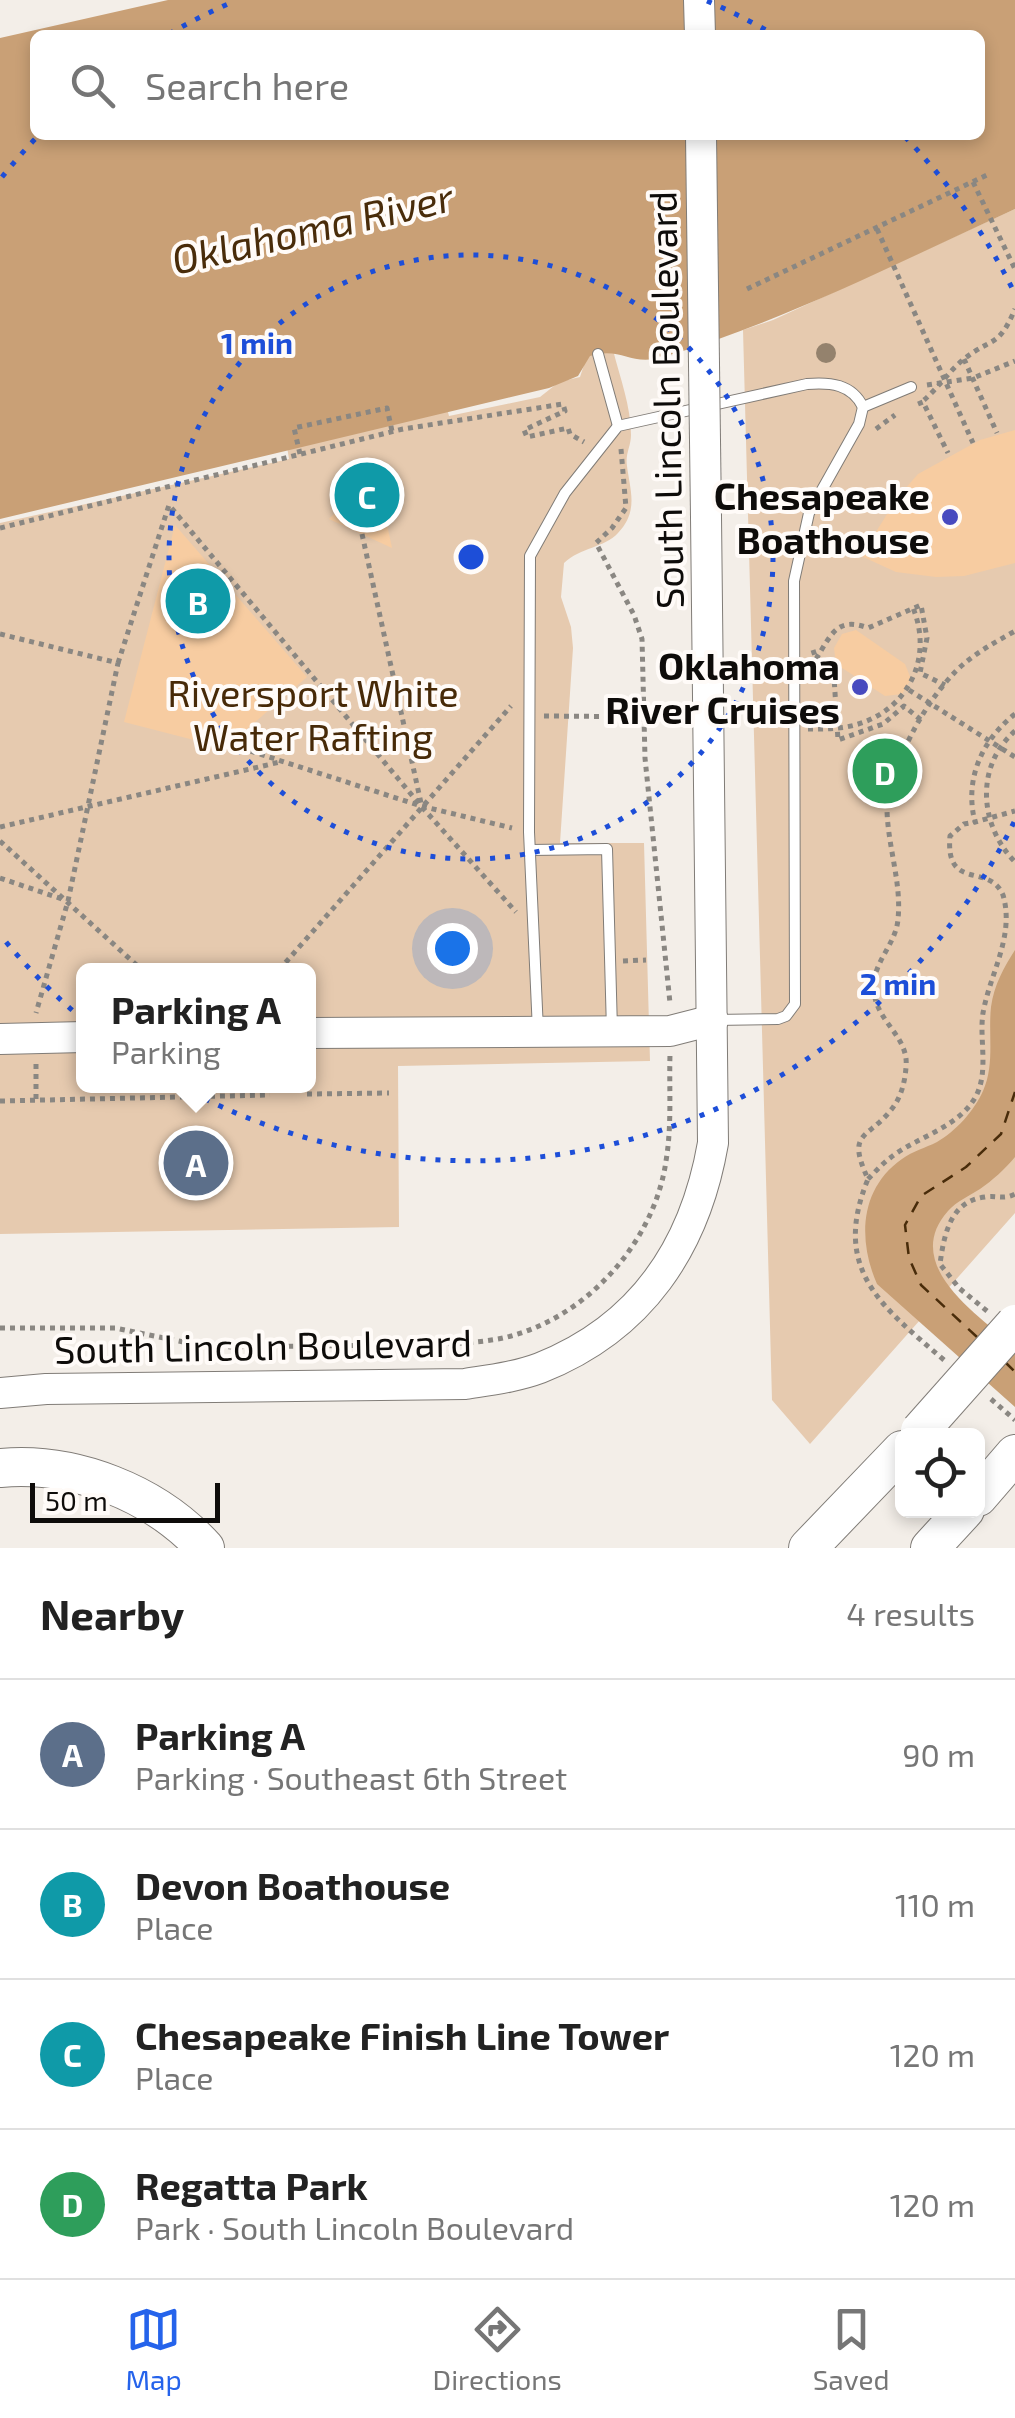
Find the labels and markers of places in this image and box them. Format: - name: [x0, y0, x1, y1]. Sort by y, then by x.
- pin: C: [334, 458, 400, 532]
- place label: Chesapeake Boathouse: [714, 472, 930, 562]
- marker: Chesapeake Boathouse: [939, 506, 961, 528]
- centre of rings: [453, 539, 489, 575]
- pin: B: [166, 564, 230, 638]
- place label: Oklahoma River Cruises: [605, 642, 840, 732]
- marker: Oklahoma River Cruises: [849, 676, 871, 698]
- pin: D: [852, 734, 918, 808]
- pin: A: [164, 1126, 228, 1200]

